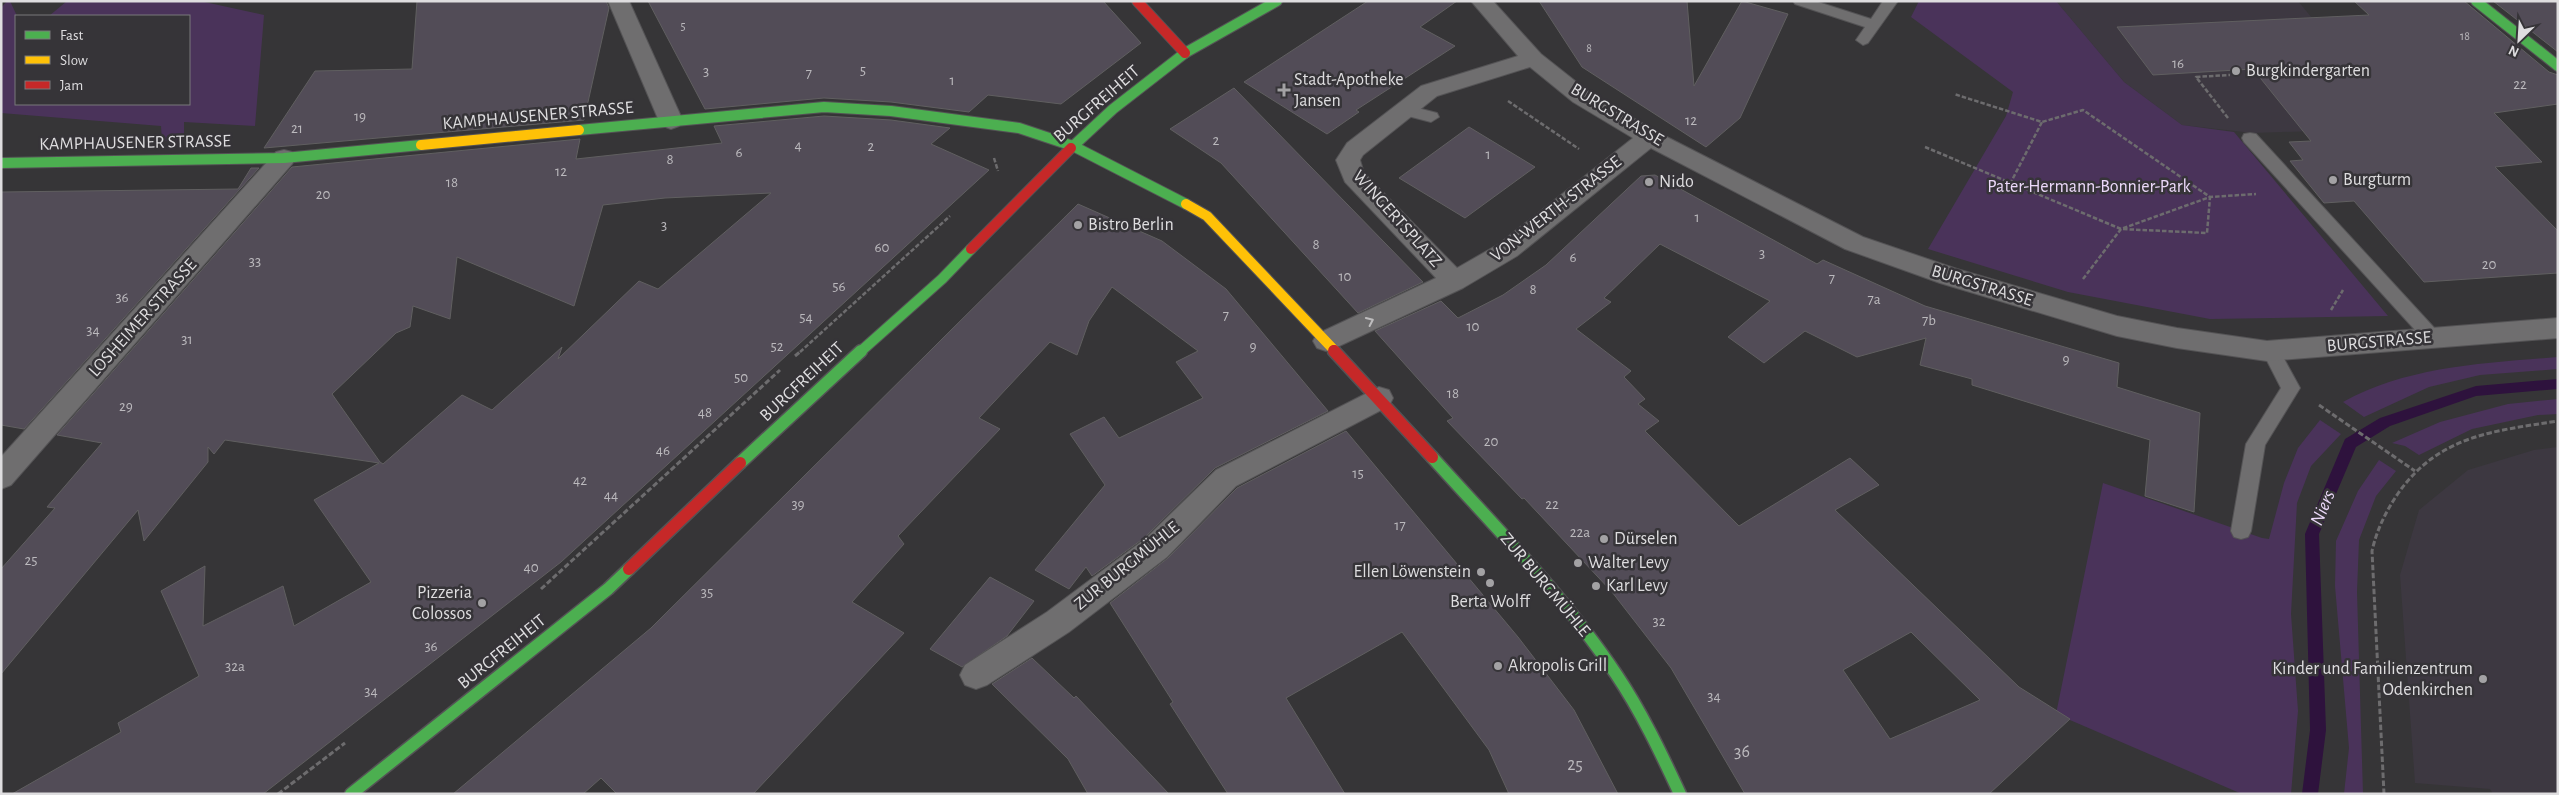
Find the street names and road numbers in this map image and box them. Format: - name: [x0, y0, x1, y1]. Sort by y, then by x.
- street label: BURGFREIHEIT: [1051, 62, 1143, 146]
- street label: BURGSTRASSE: [1568, 80, 1667, 150]
- street label: KAMPHAUSENER STRASSE: [442, 99, 635, 133]
- street label: KAMPHAUSENER STRASSE: [39, 132, 231, 154]
- street label: VON-WERTH-STRASSE: [1487, 152, 1625, 265]
- street label: WINGERTSPLATZ: [1349, 167, 1445, 271]
- street label: LOSHEIMER STRASSE: [86, 255, 201, 380]
- street label: BURGSTRASSE: [1929, 262, 2035, 310]
- street label: BURGSTRASSE: [2326, 328, 2432, 356]
- street label: BURGFREIHEIT: [757, 339, 847, 425]
- street label: ZUR BURGMÜHLE: [1070, 517, 1183, 614]
- street label: ZUR BURGMÜHLE: [1497, 528, 1595, 641]
- street label: BURGFREIHEIT: [455, 611, 549, 693]

